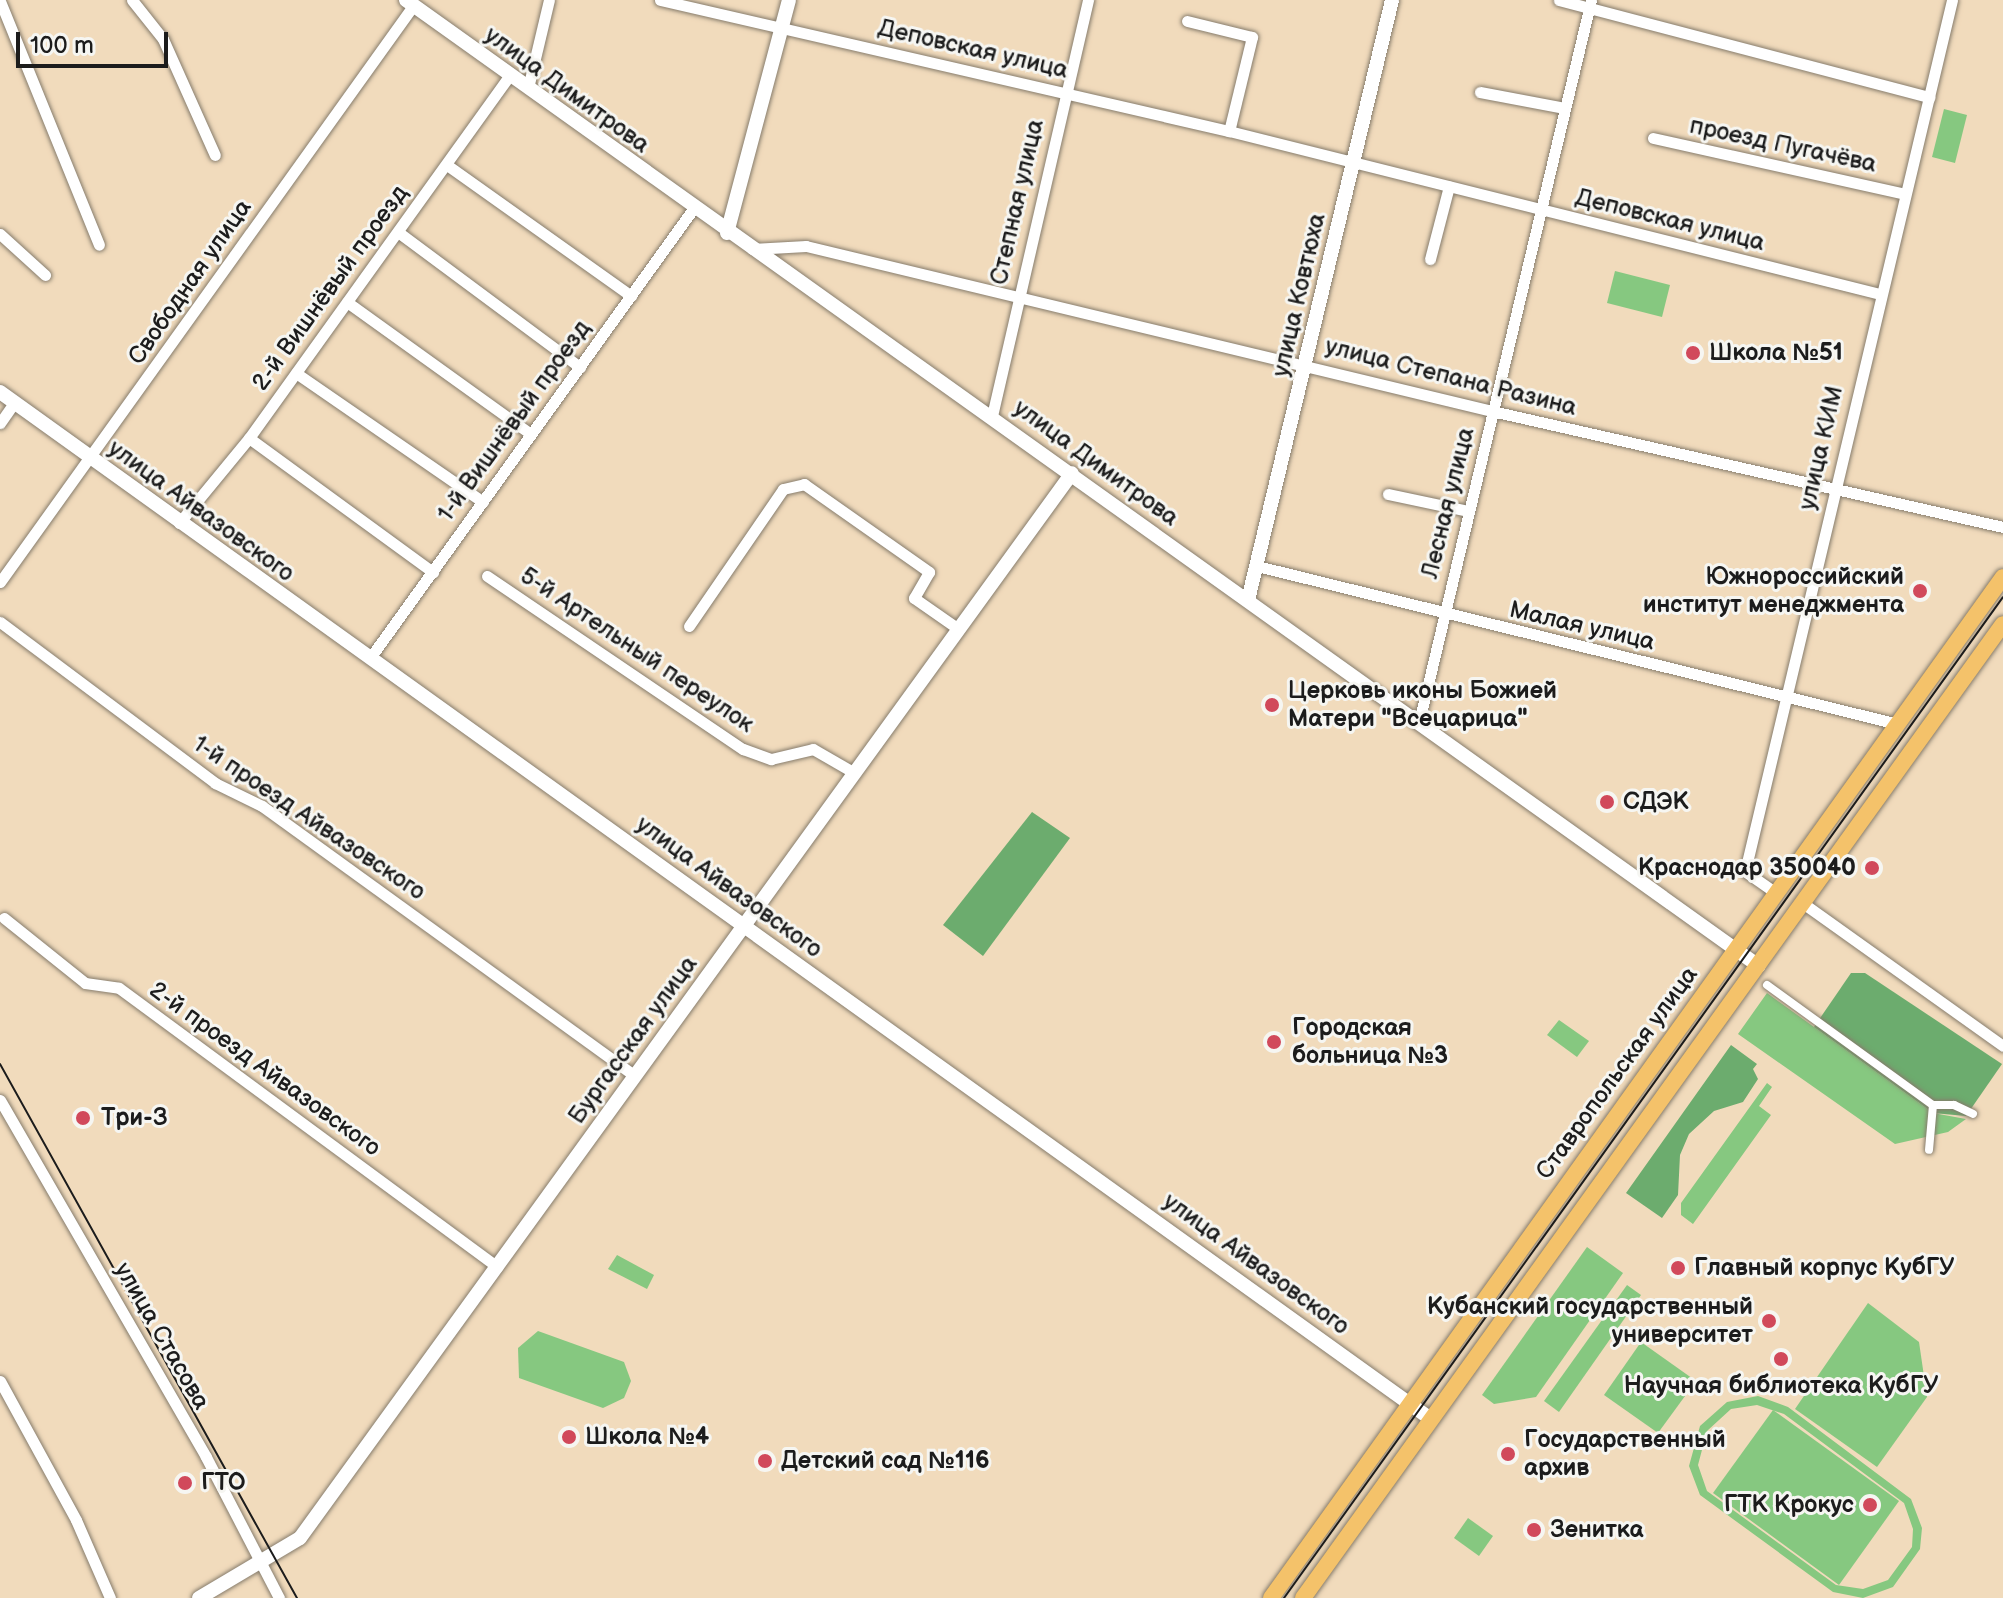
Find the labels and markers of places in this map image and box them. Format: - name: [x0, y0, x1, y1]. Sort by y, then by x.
- place label: Школа №51: [1709, 339, 1843, 367]
- marker: Школа №51: [1684, 344, 1702, 362]
- place label: Южнороссийский институт менеджмента: [1643, 563, 1904, 619]
- marker: Южнороссийский институт менеджмента: [1911, 582, 1929, 600]
- place label: Церковь иконы Божией Матери "Всецарица": [1288, 677, 1557, 733]
- marker: Церковь иконы Божией Матери "Всецарица": [1263, 696, 1281, 714]
- place label: СДЭК: [1623, 788, 1689, 816]
- marker: СДЭК: [1598, 793, 1616, 811]
- place label: Краснодар 350040: [1638, 854, 1856, 882]
- marker: Краснодар 350040: [1863, 859, 1881, 877]
- place label: Городская больница №3: [1292, 1014, 1448, 1070]
- marker: Городская больница №3: [1263, 1031, 1285, 1053]
- place label: Три-З: [101, 1104, 168, 1132]
- marker: Три-З: [72, 1107, 94, 1129]
- place label: Главный корпус КубГУ: [1694, 1254, 1954, 1282]
- marker: Главный корпус КубГУ: [1669, 1259, 1687, 1277]
- place label: Кубанский государственный университет: [1427, 1293, 1753, 1349]
- marker: Кубанский государственный университет: [1760, 1312, 1778, 1330]
- marker: Научная библиотека КубГУ: [1772, 1350, 1790, 1368]
- place label: Научная библиотека КубГУ: [1624, 1372, 1938, 1400]
- place label: Школа №4: [585, 1423, 709, 1451]
- place label: Государственный архив: [1524, 1426, 1726, 1482]
- marker: Школа №4: [560, 1428, 578, 1446]
- marker: Государственный архив: [1499, 1445, 1517, 1463]
- place label: Детский сад №116: [781, 1447, 990, 1475]
- marker: Детский сад №116: [756, 1452, 774, 1470]
- place label: ГТО: [201, 1469, 246, 1497]
- marker: ГТО: [176, 1474, 194, 1492]
- place label: ГТК Крокус: [1724, 1491, 1854, 1519]
- marker: ГТК Крокус: [1861, 1496, 1879, 1514]
- place label: Зенитка: [1550, 1516, 1643, 1544]
- marker: Зенитка: [1525, 1521, 1543, 1539]

